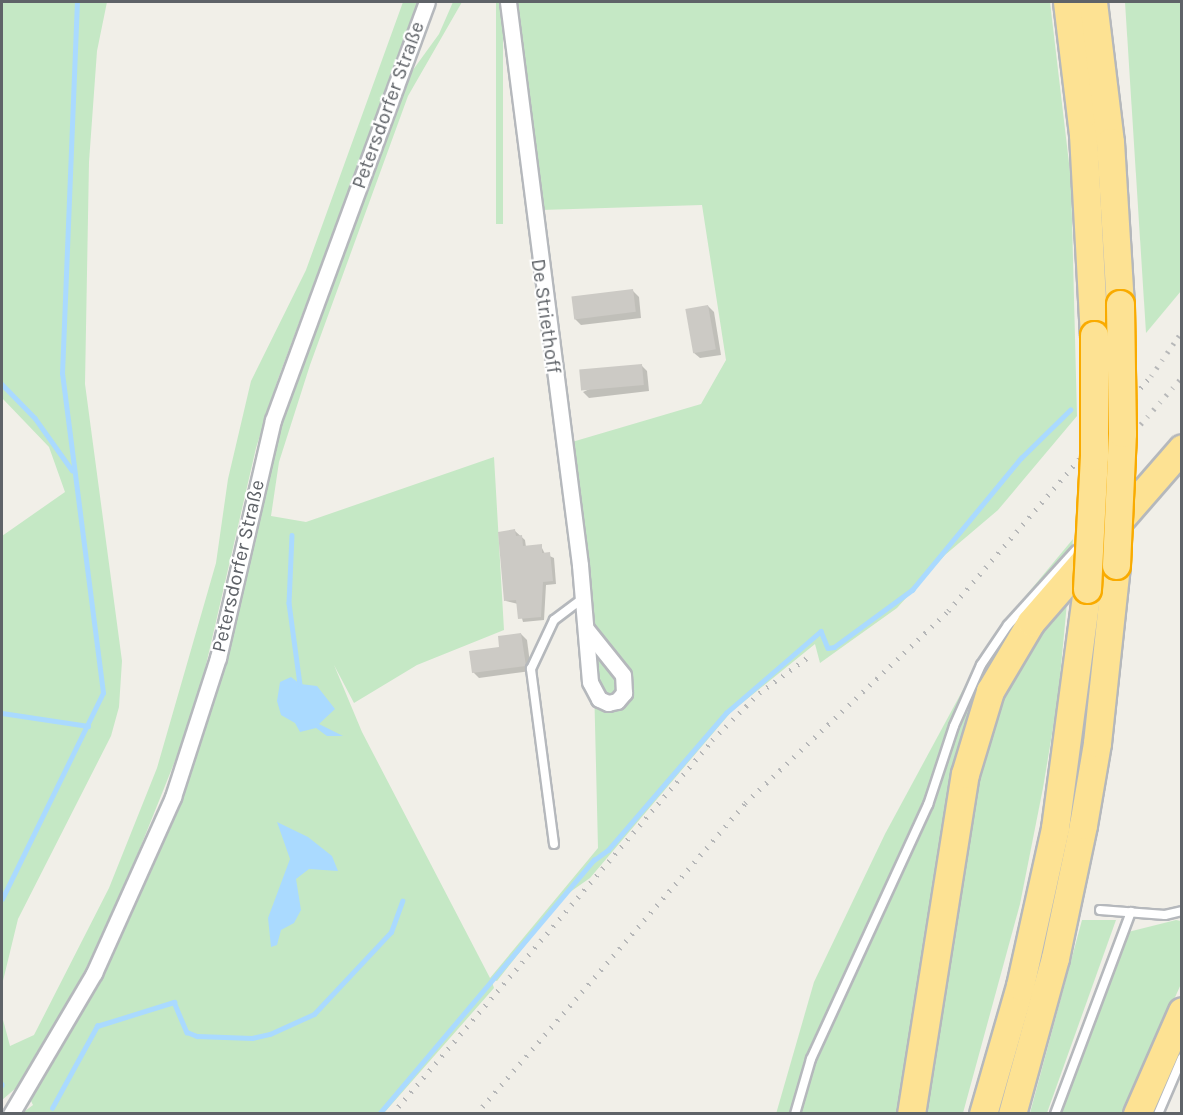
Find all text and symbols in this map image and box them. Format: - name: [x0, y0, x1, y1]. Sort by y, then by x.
- street label: Petersdorfer Straße: [347, 18, 429, 192]
- street label: De Striethoff: [526, 257, 566, 375]
- street label: Petersdorfer Straße: [206, 477, 270, 655]

